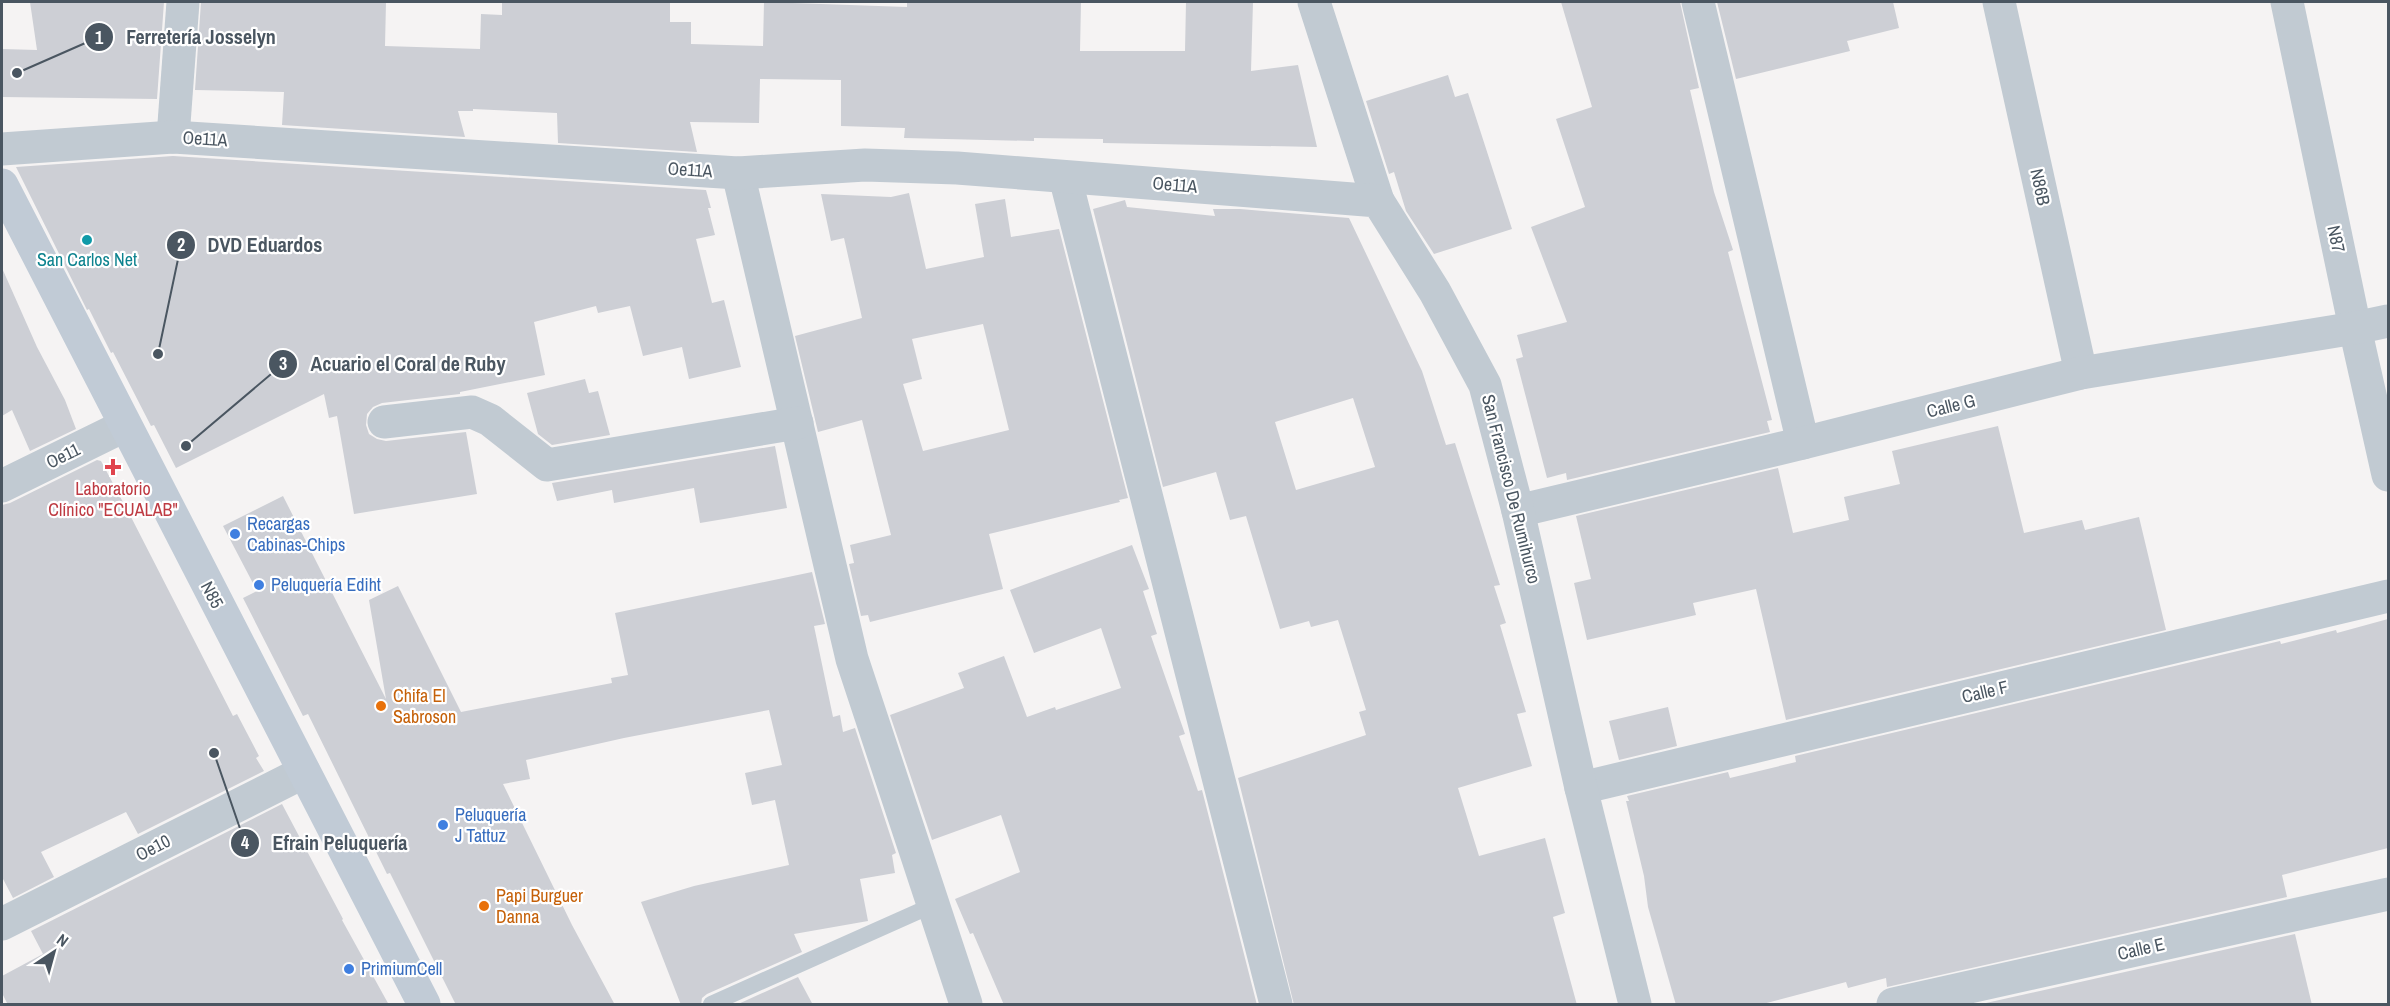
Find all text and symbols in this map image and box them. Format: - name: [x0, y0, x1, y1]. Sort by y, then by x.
- callout: Ferretería Josselyn: [84, 18, 287, 56]
- text: Ferretería Josselyn: [126, 23, 276, 50]
- text: 1: [95, 25, 104, 50]
- street label: Oe11A: [182, 124, 228, 153]
- street label: Oe11A: [667, 155, 713, 184]
- street label: N86B: [2024, 166, 2057, 208]
- street label: Oe11A: [1152, 170, 1199, 199]
- street label: N87: [2321, 223, 2352, 255]
- callout: DVD Eduardos: [166, 226, 335, 264]
- text: DVD Eduardos: [208, 231, 322, 258]
- text: 2: [177, 232, 185, 257]
- marker: San Carlos Net: [80, 233, 94, 247]
- place label: San Carlos Net: [37, 247, 137, 272]
- callout: Acuario el Coral de Ruby: [268, 345, 518, 383]
- text: Acuario el Coral de Ruby: [310, 350, 506, 377]
- text: 3: [279, 351, 287, 376]
- street label: Calle G: [1924, 387, 1978, 424]
- street label: San Francisco De Rumihurco: [1476, 392, 1547, 586]
- street label: Oe11: [42, 436, 85, 474]
- marker: Laboratorio Clínico "ECUALAB": [104, 458, 122, 476]
- place label: Laboratorio Clínico "ECUALAB": [48, 476, 178, 522]
- place label: Recargas Cabinas-Chips: [247, 511, 345, 557]
- marker: Recargas Cabinas-Chips: [228, 527, 242, 541]
- place label: Peluquería Ediht: [271, 572, 381, 597]
- street label: N85: [195, 577, 230, 613]
- marker: Peluquería Ediht: [252, 578, 266, 592]
- street label: Calle F: [1959, 674, 2010, 709]
- place label: Chifa El Sabroson: [393, 683, 456, 729]
- marker: Chifa El Sabroson: [374, 699, 388, 713]
- place label: Peluquería J Tattuz: [455, 802, 526, 848]
- marker: Peluquería J Tattuz: [436, 818, 450, 832]
- callout: Efrain Peluquería: [230, 824, 419, 862]
- street label: Oe10: [131, 828, 175, 867]
- text: Efrain Peluquería: [273, 829, 407, 856]
- text: 4: [241, 830, 250, 855]
- place label: Papi Burguer Danna: [496, 883, 583, 929]
- marker: Papi Burguer Danna: [477, 899, 491, 913]
- north arrow: [24, 922, 84, 982]
- text: N: [53, 928, 73, 952]
- street label: Calle E: [2115, 931, 2167, 966]
- place label: PrimiumCell: [361, 956, 442, 981]
- marker: PrimiumCell: [342, 962, 356, 976]

